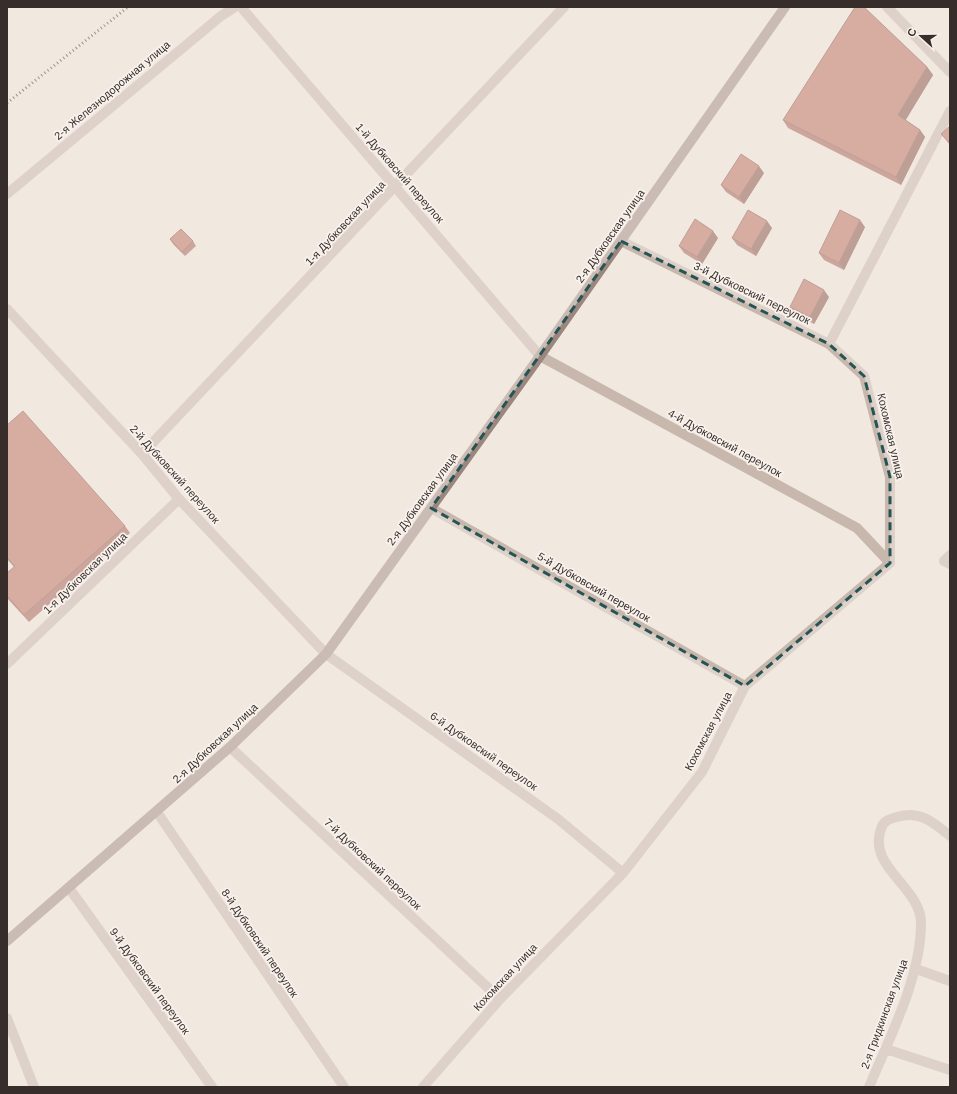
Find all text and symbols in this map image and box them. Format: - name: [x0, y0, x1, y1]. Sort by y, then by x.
- north arrow: [901, 16, 941, 56]
- text: С: [905, 27, 919, 38]
- street label: 2-я Железнодорожная улица: [52, 37, 173, 142]
- street label: 1-й Дубковский переулок: [353, 121, 447, 225]
- street label: 1-я Дубковская улица: [303, 178, 388, 268]
- street label: 2-я Дубковская улица: [573, 186, 647, 285]
- street label: 3-й Дубковский переулок: [692, 260, 812, 327]
- street label: Кохомская улица: [875, 392, 907, 481]
- street label: 4-й Дубковский переулок: [666, 407, 784, 479]
- street label: 2-й Дубковский переулок: [128, 422, 222, 526]
- street label: 2-я Дубковская улица: [384, 450, 460, 547]
- street label: 1-я Дубковская улица: [41, 529, 130, 616]
- street label: 5-й Дубковский переулок: [536, 550, 653, 624]
- street label: Кохомская улица: [682, 689, 734, 772]
- street label: 2-я Дубковская улица: [170, 700, 260, 785]
- street label: 6-й Дубковский переулок: [428, 709, 540, 793]
- street label: 7-й Дубковский переулок: [322, 816, 424, 912]
- street label: 8-й Дубковский переулок: [219, 887, 301, 1000]
- street label: 9-й Дубковский переулок: [108, 926, 193, 1036]
- street label: Кохомская улица: [471, 940, 540, 1013]
- street label: 2-я Гридкинская улица: [859, 957, 910, 1070]

